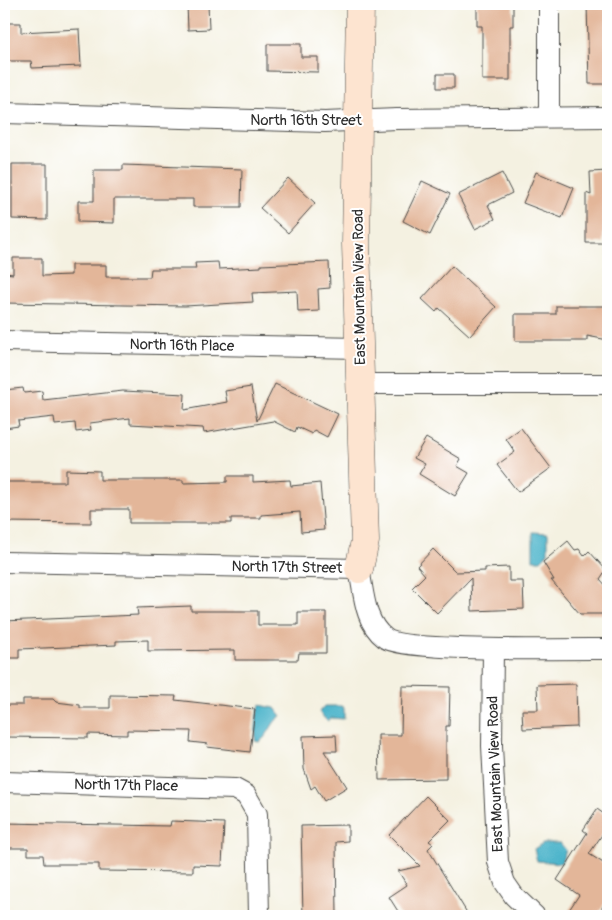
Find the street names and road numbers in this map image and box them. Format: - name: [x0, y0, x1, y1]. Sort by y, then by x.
- street label: North 16th Street: [250, 111, 363, 130]
- street label: East Mountain View Road: [349, 209, 370, 365]
- street label: North 16th Place: [130, 335, 235, 356]
- street label: North 17th Street: [231, 557, 343, 578]
- street label: East Mountain View Road: [483, 696, 508, 852]
- street label: North 17th Place: [74, 775, 179, 796]

